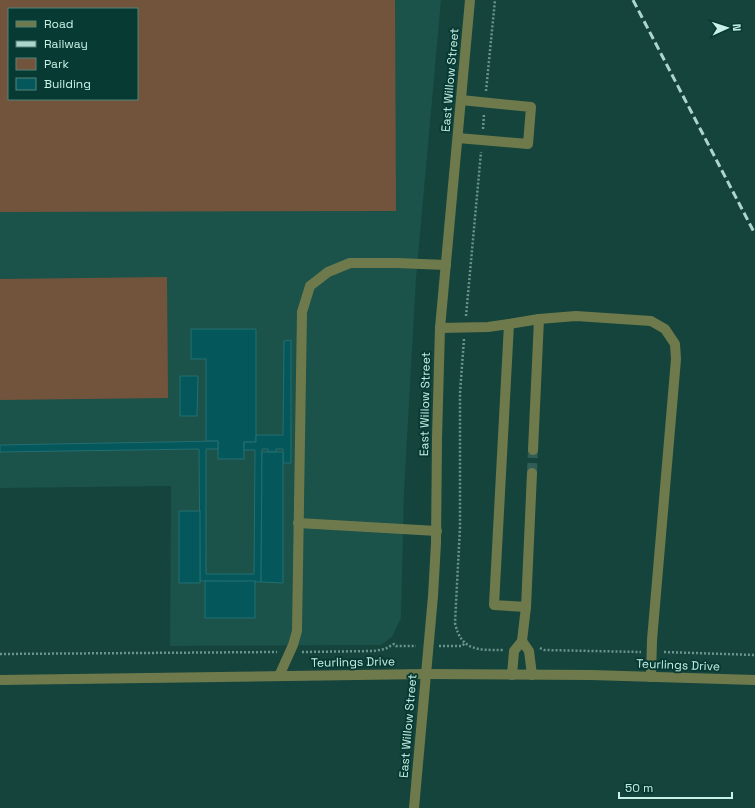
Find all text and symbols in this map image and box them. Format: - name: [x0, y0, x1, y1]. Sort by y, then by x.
- legend: [8, 8, 138, 100]
- north arrow: [707, 8, 747, 48]
- text: Road: [44, 16, 73, 32]
- text: N: [730, 23, 744, 32]
- street label: East Willow Street: [437, 27, 463, 133]
- text: Railway: [44, 36, 88, 52]
- text: Park: [44, 56, 69, 72]
- text: Building: [44, 76, 91, 92]
- street label: East Willow Street: [416, 352, 434, 456]
- street label: Teurlings Drive: [311, 653, 395, 671]
- street label: Teurlings Drive: [636, 656, 720, 674]
- street label: East Willow Street: [395, 673, 421, 779]
- scale bar: [619, 774, 732, 800]
- text: 50 m: [625, 780, 653, 796]

